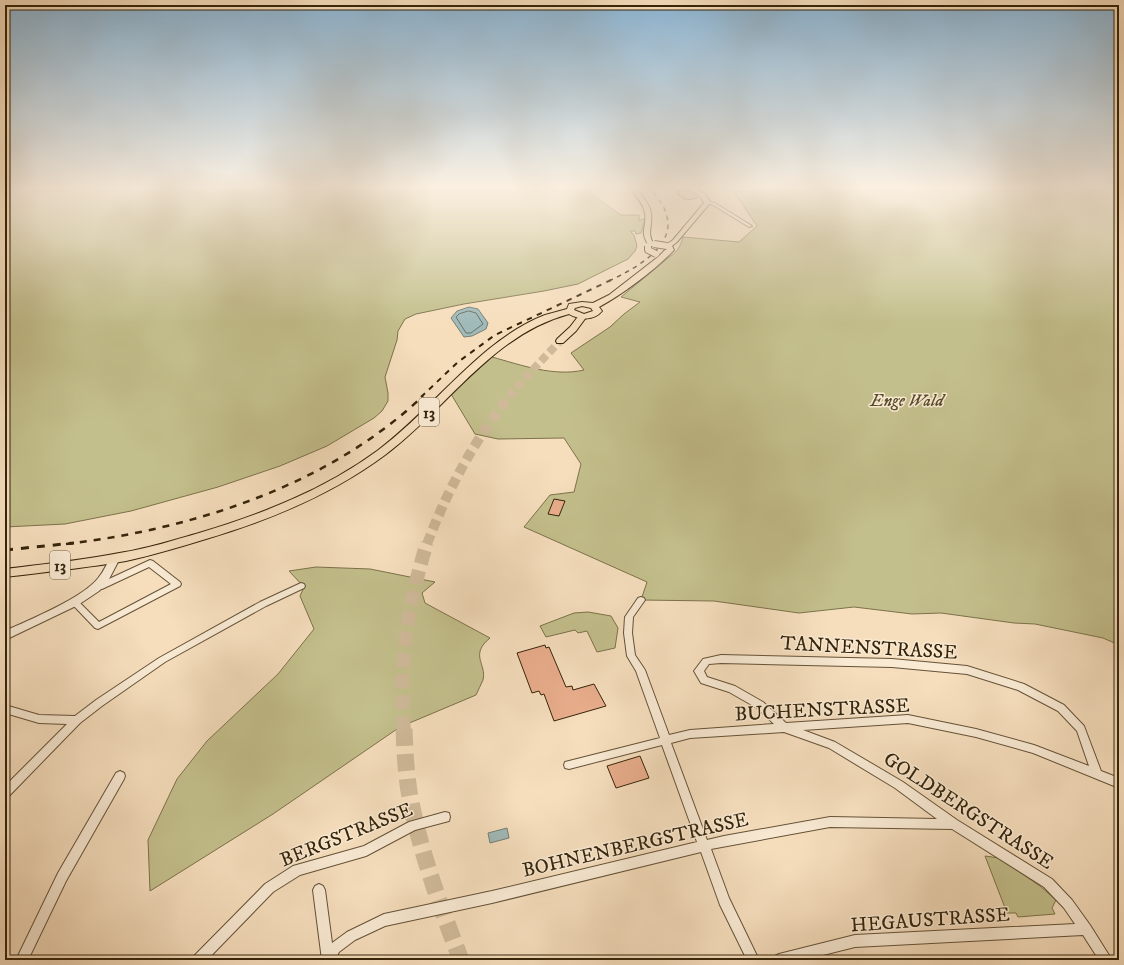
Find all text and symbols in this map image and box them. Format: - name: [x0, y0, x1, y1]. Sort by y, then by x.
- park label: Enge Wald: [870, 390, 946, 412]
- road number: 13: [419, 398, 439, 426]
- road number: 13: [50, 551, 70, 579]
- street label: TANNENSTRASSE: [780, 631, 958, 666]
- street label: BUCHENSTRASSE: [734, 693, 910, 728]
- street label: GOLDBERGSTRASSE: [878, 747, 1058, 876]
- street label: BERGSTRASSE: [277, 797, 417, 873]
- street label: BOHNENBERGSTRASSE: [520, 807, 751, 884]
- street label: HEGAUSTRASSE: [850, 902, 1011, 939]

